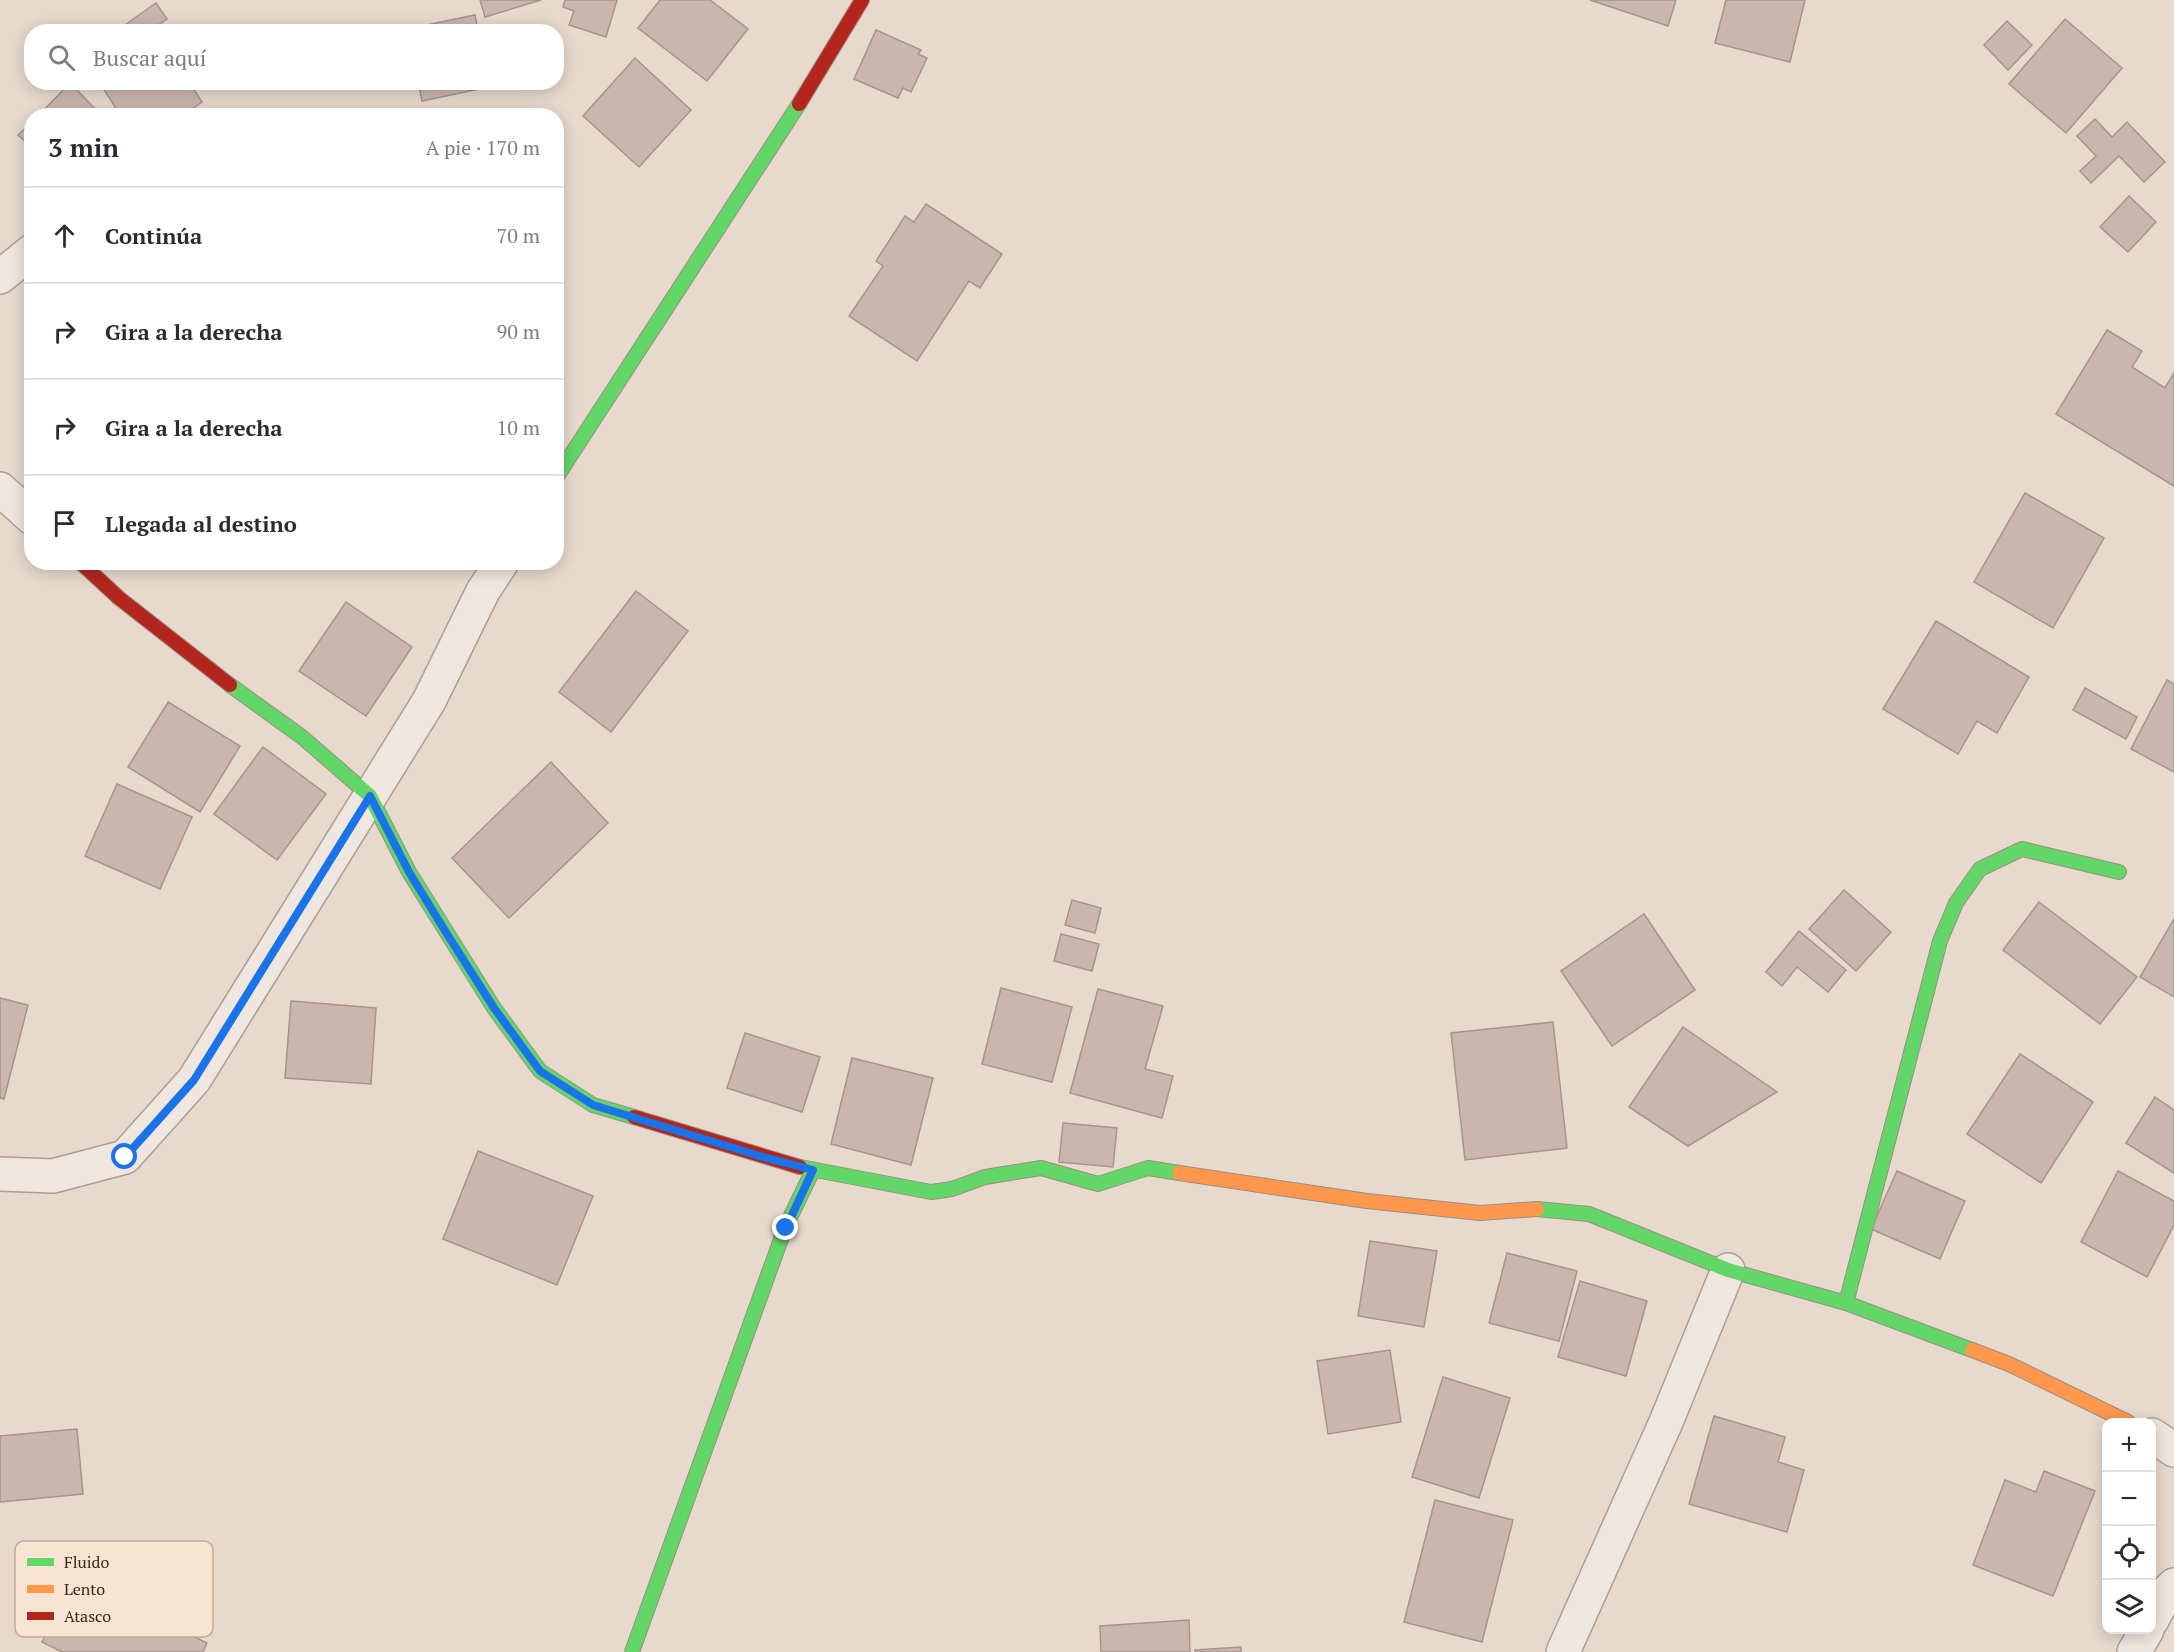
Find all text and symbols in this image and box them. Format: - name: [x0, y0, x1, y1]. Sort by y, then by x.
- search box: [24, 24, 564, 90]
- icon: search: [45, 41, 78, 74]
- text: Buscar aquí: [93, 43, 206, 72]
- text: 3 min: [48, 130, 119, 164]
- text: A pie · 170 m: [426, 134, 540, 161]
- icon: ahead: [48, 219, 81, 252]
- text: Continúa: [105, 221, 202, 250]
- text: 70 m: [497, 222, 540, 249]
- icon: right: [48, 315, 81, 348]
- text: Gira a la derecha: [105, 317, 283, 346]
- text: 90 m: [497, 318, 540, 345]
- icon: right: [48, 411, 81, 444]
- text: Gira a la derecha: [105, 413, 283, 442]
- text: 10 m: [497, 414, 540, 441]
- icon: arrive: [48, 507, 81, 540]
- text: Llegada al destino: [105, 509, 297, 538]
- route start: [111, 1143, 137, 1169]
- route end: [772, 1214, 798, 1240]
- map controls: [2102, 1418, 2156, 1634]
- button: +: [2102, 1418, 2156, 1472]
- button: −: [2102, 1472, 2156, 1526]
- button: locate: [2102, 1526, 2156, 1580]
- legend: [15, 1541, 213, 1637]
- text: Fluido: [64, 1551, 109, 1573]
- text: Lento: [64, 1578, 105, 1600]
- button: layers: [2102, 1580, 2156, 1634]
- text: Atasco: [64, 1605, 111, 1627]

